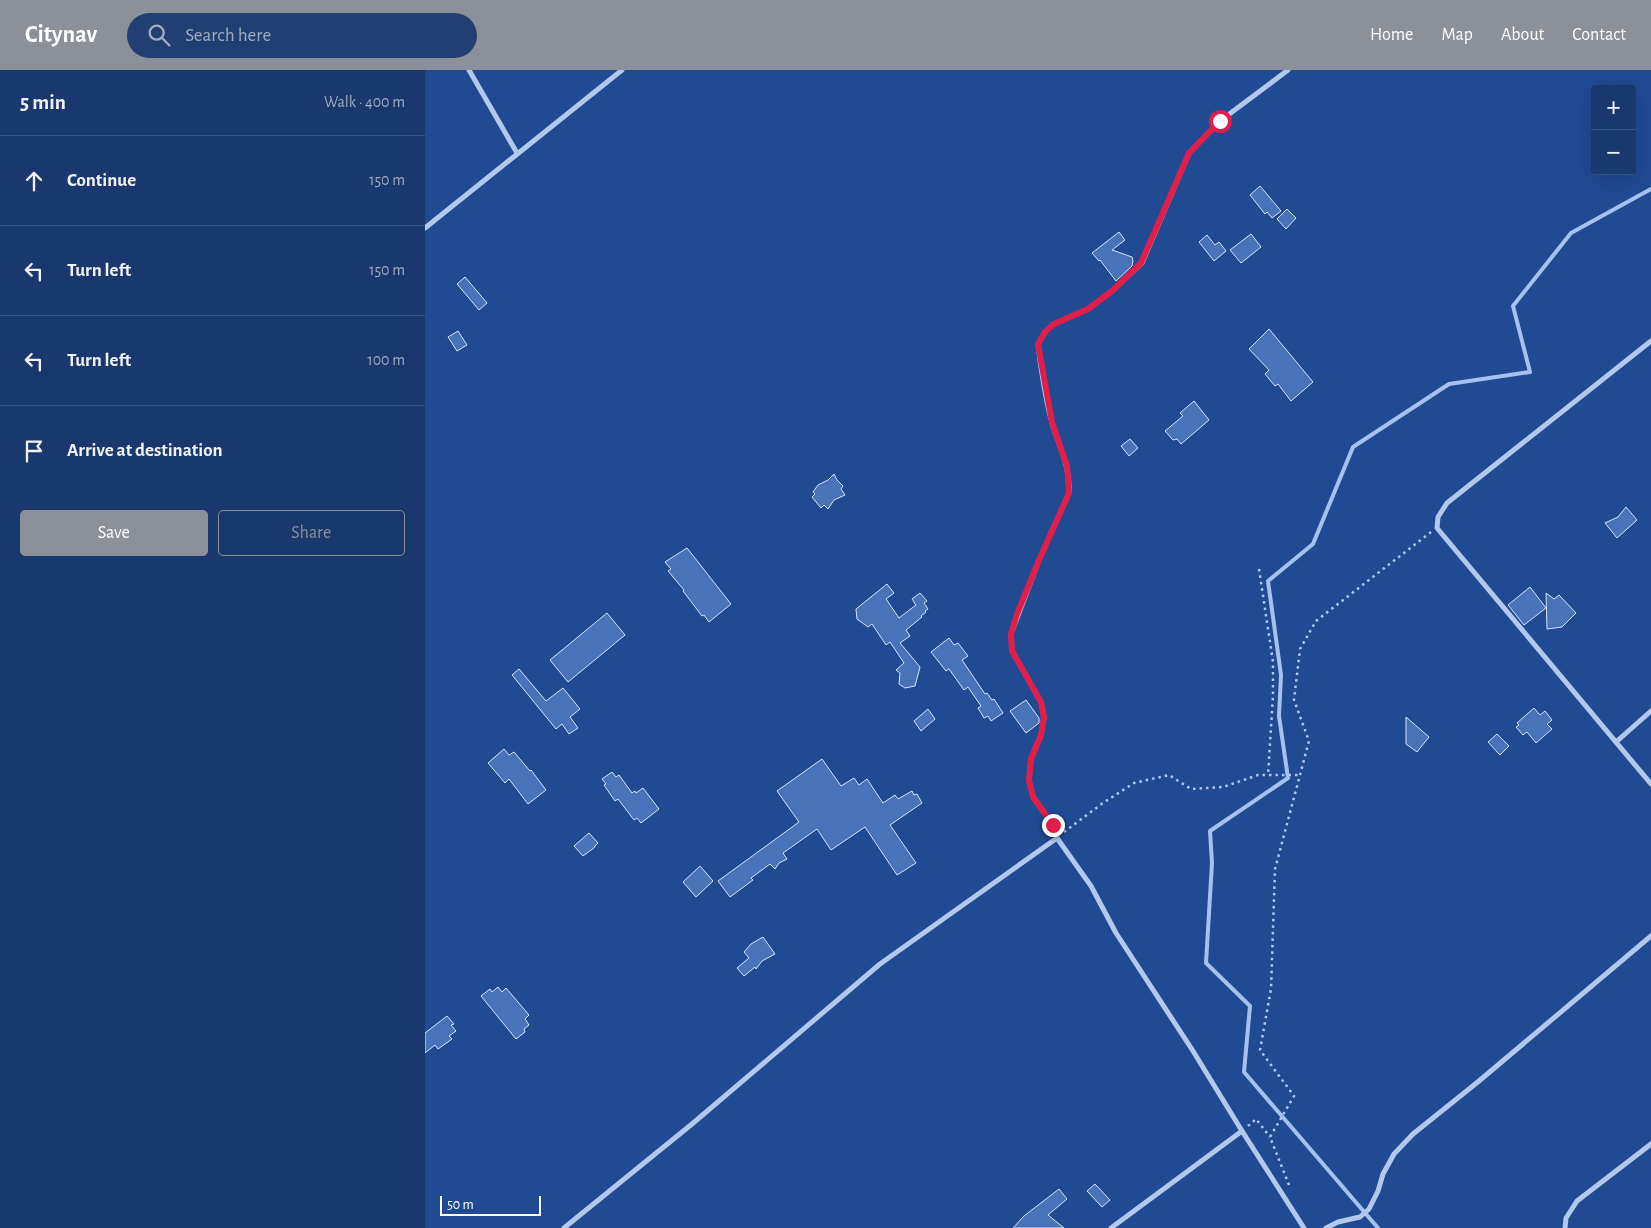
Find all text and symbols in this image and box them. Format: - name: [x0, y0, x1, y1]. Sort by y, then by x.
- search box: [127, 13, 477, 58]
- icon: search: [145, 21, 173, 49]
- text: Citynav: [25, 23, 97, 47]
- text: Search here: [185, 26, 271, 45]
- text: Home: [1370, 26, 1413, 44]
- text: Map: [1441, 26, 1473, 44]
- text: About: [1501, 26, 1544, 44]
- text: Contact: [1572, 26, 1626, 44]
- map controls: [1591, 85, 1636, 175]
- button: +: [1591, 85, 1636, 130]
- text: 5 min: [20, 92, 66, 113]
- text: Walk · 400 m: [324, 94, 405, 110]
- route start: [1209, 110, 1232, 133]
- button: −: [1591, 130, 1636, 175]
- icon: ahead: [20, 167, 48, 195]
- text: Continue: [67, 171, 136, 190]
- text: 150 m: [369, 172, 405, 188]
- icon: left: [20, 257, 48, 285]
- text: Turn left: [67, 261, 131, 280]
- text: 150 m: [369, 262, 405, 278]
- icon: left: [20, 347, 48, 375]
- text: Turn left: [67, 351, 131, 370]
- text: 100 m: [367, 352, 405, 368]
- icon: arrive: [20, 437, 48, 465]
- text: Arrive at destination: [67, 441, 223, 460]
- button: Save: [20, 510, 208, 556]
- button: Share: [218, 510, 405, 556]
- route end: [1042, 814, 1065, 837]
- scale bar: [440, 1193, 541, 1216]
- text: 50 m: [447, 1198, 474, 1212]

